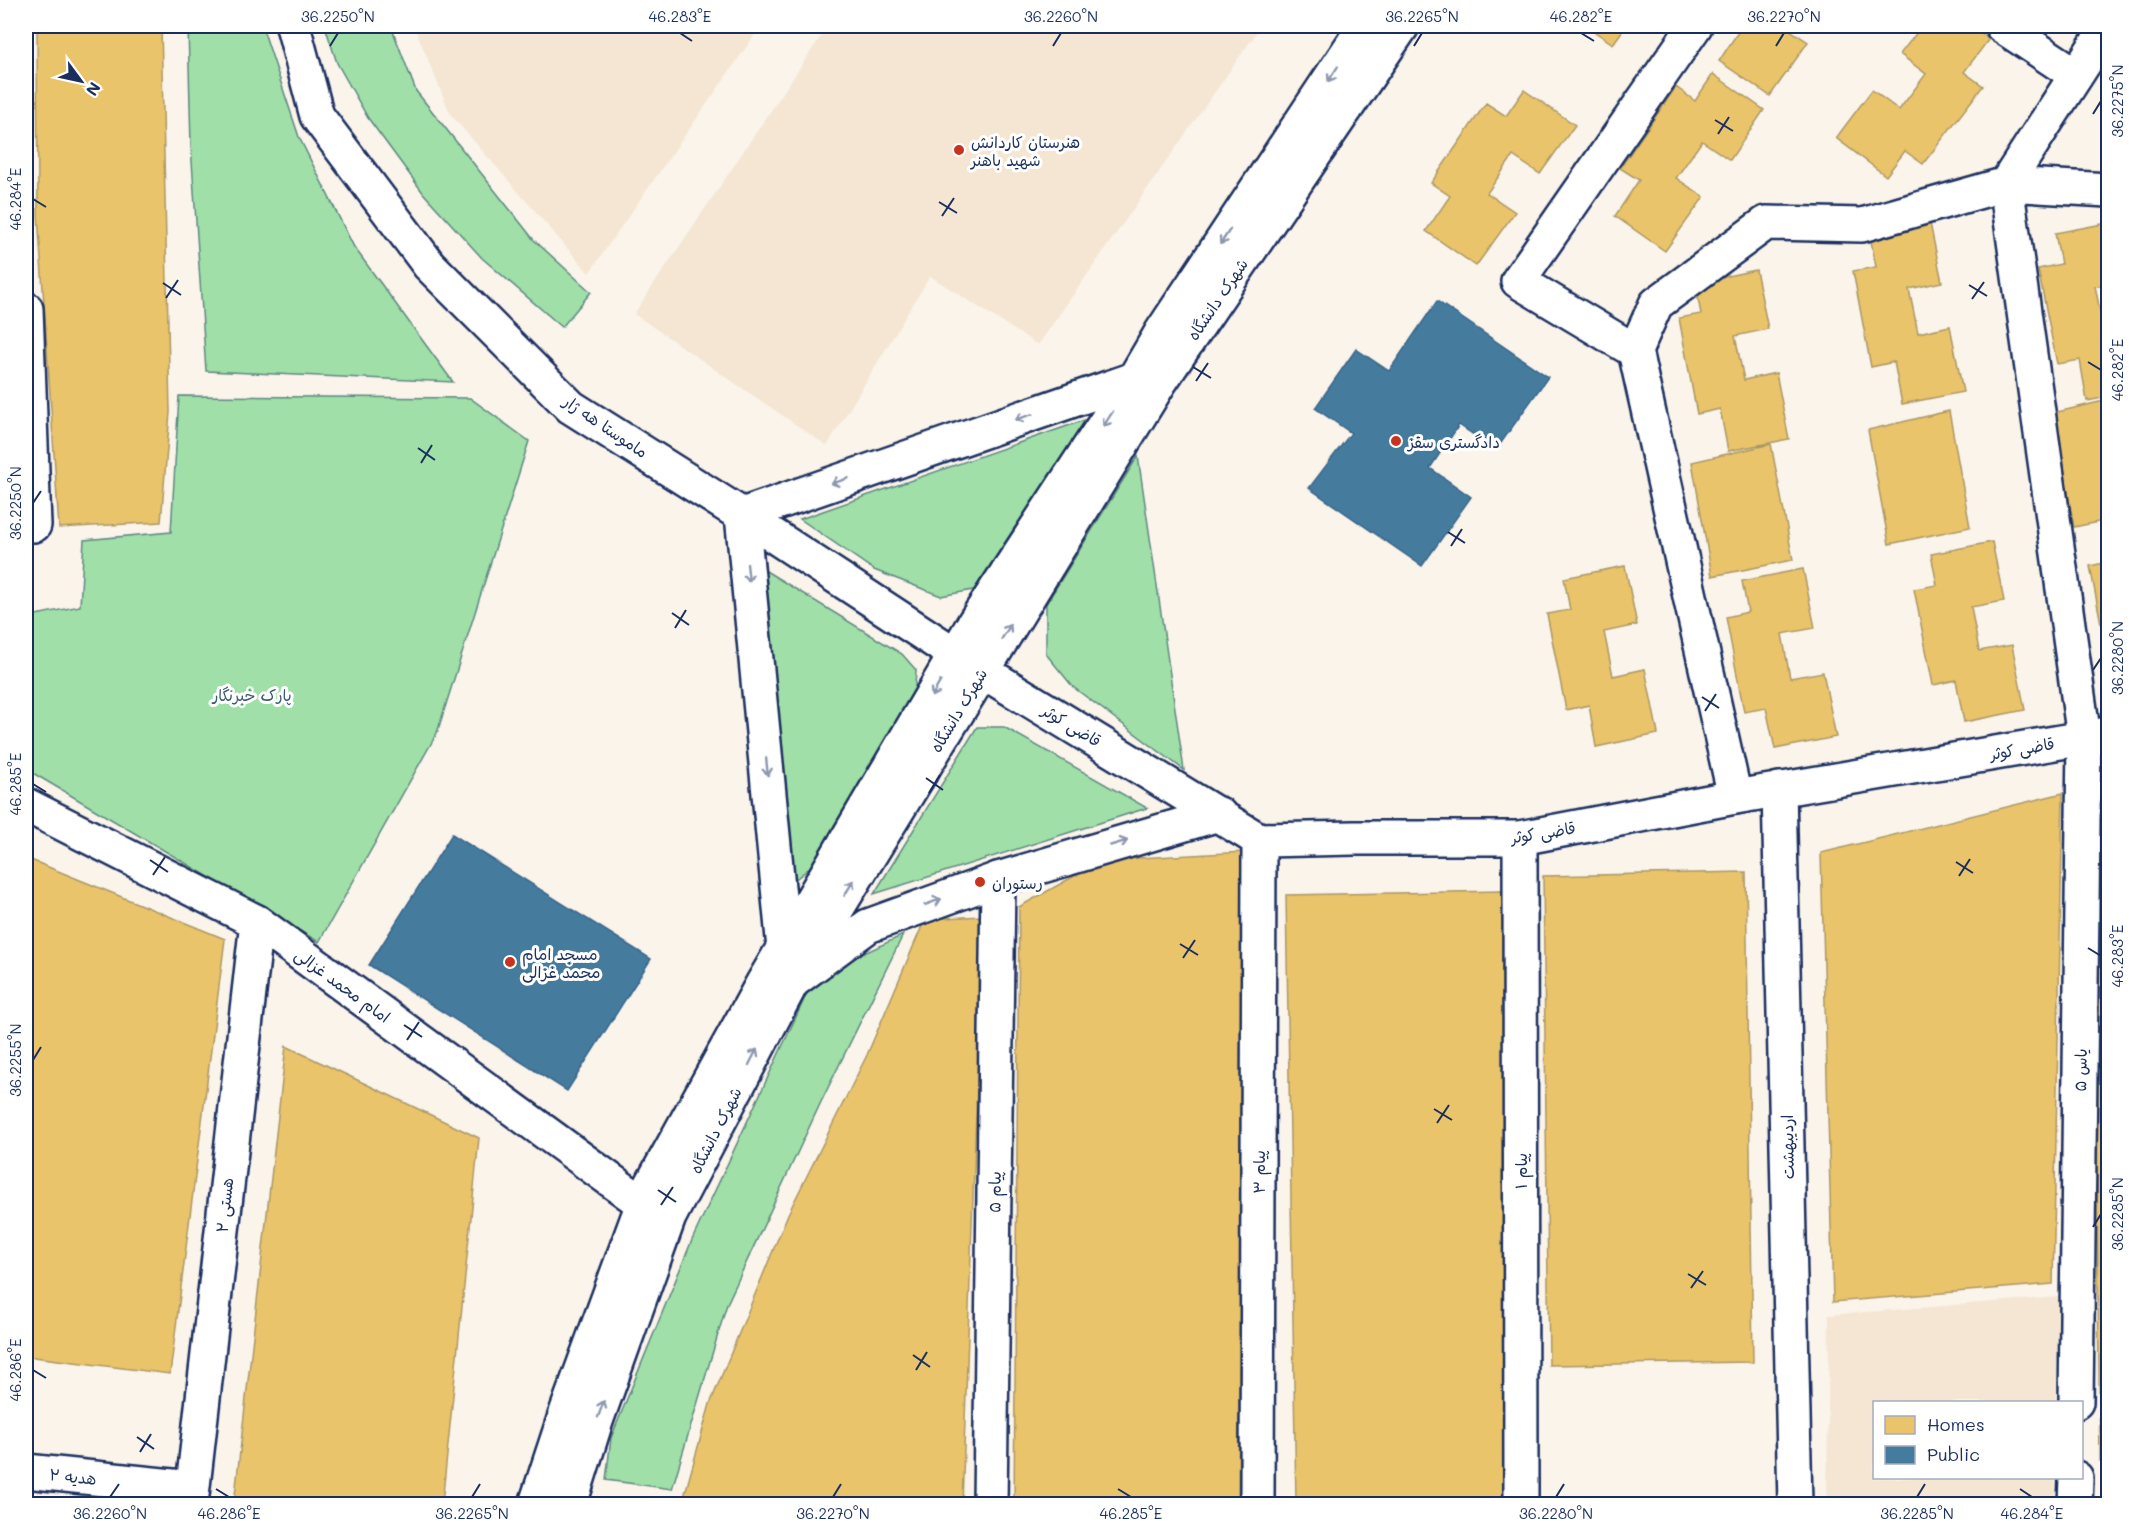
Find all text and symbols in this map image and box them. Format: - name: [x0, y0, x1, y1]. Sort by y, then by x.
- text: 36.2250°N: [301, 6, 375, 26]
- text: 46.283°E: [649, 6, 712, 26]
- text: 36.2260°N: [1024, 6, 1098, 26]
- text: 36.2265°N: [1385, 6, 1459, 26]
- text: 46.282°E: [1550, 6, 1613, 26]
- text: 36.2270°N: [1747, 6, 1821, 26]
- north arrow: [51, 51, 111, 111]
- text: 36.2275°N: [2107, 65, 2127, 137]
- one-way arrow: [1327, 66, 1339, 82]
- text: N: [82, 79, 106, 100]
- place label: هنرستان کاردانش شهید باهنر: [969, 131, 1080, 170]
- marker: هنرستان کاردانش شهید باهنر: [952, 143, 966, 157]
- text: 46.284°E: [5, 167, 25, 230]
- one-way arrow: [1219, 228, 1231, 245]
- street label: شهرک دانشگاه: [1182, 254, 1252, 344]
- text: 46.282°E: [2107, 338, 2127, 401]
- street label: ماموستا هه ژار: [558, 389, 652, 463]
- one-way arrow: [1102, 410, 1115, 427]
- one-way arrow: [1015, 413, 1034, 424]
- place label: دادگستری سقز: [1406, 431, 1500, 452]
- marker: دادگستری سقز: [1389, 434, 1403, 448]
- text: 36.2250°N: [5, 466, 25, 540]
- one-way arrow: [831, 477, 850, 488]
- one-way arrow: [743, 563, 754, 583]
- text: 36.2280°N: [2107, 621, 2127, 695]
- one-way arrow: [1000, 624, 1012, 641]
- street label: شهرک دانشگاه: [925, 664, 991, 756]
- one-way arrow: [929, 680, 941, 697]
- park label: پارک خبرنگار: [211, 684, 292, 706]
- street label: قاضی کوثر: [1036, 698, 1105, 752]
- street label: قاضی کوثر: [1986, 732, 2056, 765]
- text: 46.285°E: [5, 752, 25, 815]
- one-way arrow: [762, 757, 773, 777]
- street label: قاضی کوثر: [1507, 817, 1577, 849]
- one-way arrow: [1109, 837, 1128, 848]
- place label: رستوران: [992, 872, 1043, 894]
- marker: رستوران: [973, 875, 987, 889]
- one-way arrow: [844, 880, 856, 897]
- one-way arrow: [923, 895, 942, 906]
- text: 46.283°E: [2107, 924, 2127, 987]
- street label: امام محمد غزالی: [289, 943, 395, 1029]
- place label: مسجد امام محمد غزالی: [522, 943, 601, 983]
- marker: مسجد امام محمد غزالی: [503, 955, 517, 969]
- text: 36.2255°N: [5, 1023, 25, 1097]
- street label: یاس ۵: [2069, 1048, 2091, 1092]
- one-way arrow: [747, 1049, 759, 1067]
- street label: شهرک دانشگاه: [684, 1083, 746, 1177]
- street label: اردیبهشت: [1776, 1114, 1798, 1180]
- street label: پیام ۳: [1248, 1150, 1272, 1194]
- street label: پیام ۱: [1510, 1153, 1534, 1189]
- street label: پیام ۵: [983, 1171, 1008, 1213]
- street label: هستی ۲: [211, 1176, 238, 1234]
- text: 36.2285°N: [2107, 1177, 2127, 1251]
- text: 46.286°E: [5, 1338, 25, 1402]
- one-way arrow: [596, 1400, 607, 1419]
- legend: [1873, 1401, 2083, 1479]
- text: Homes: [1927, 1412, 1985, 1436]
- text: Public: [1927, 1442, 1980, 1466]
- street label: هدیه ۲: [48, 1463, 98, 1489]
- text: 36.2260°N: [73, 1503, 147, 1523]
- text: 46.286°E: [197, 1503, 261, 1523]
- text: 36.2265°N: [435, 1503, 509, 1523]
- text: 36.2270°N: [796, 1503, 870, 1523]
- text: 46.285°E: [1100, 1503, 1163, 1523]
- text: 36.2280°N: [1519, 1503, 1593, 1523]
- text: 36.2285°N: [1880, 1503, 1954, 1523]
- text: 46.284°E: [2001, 1503, 2064, 1523]

